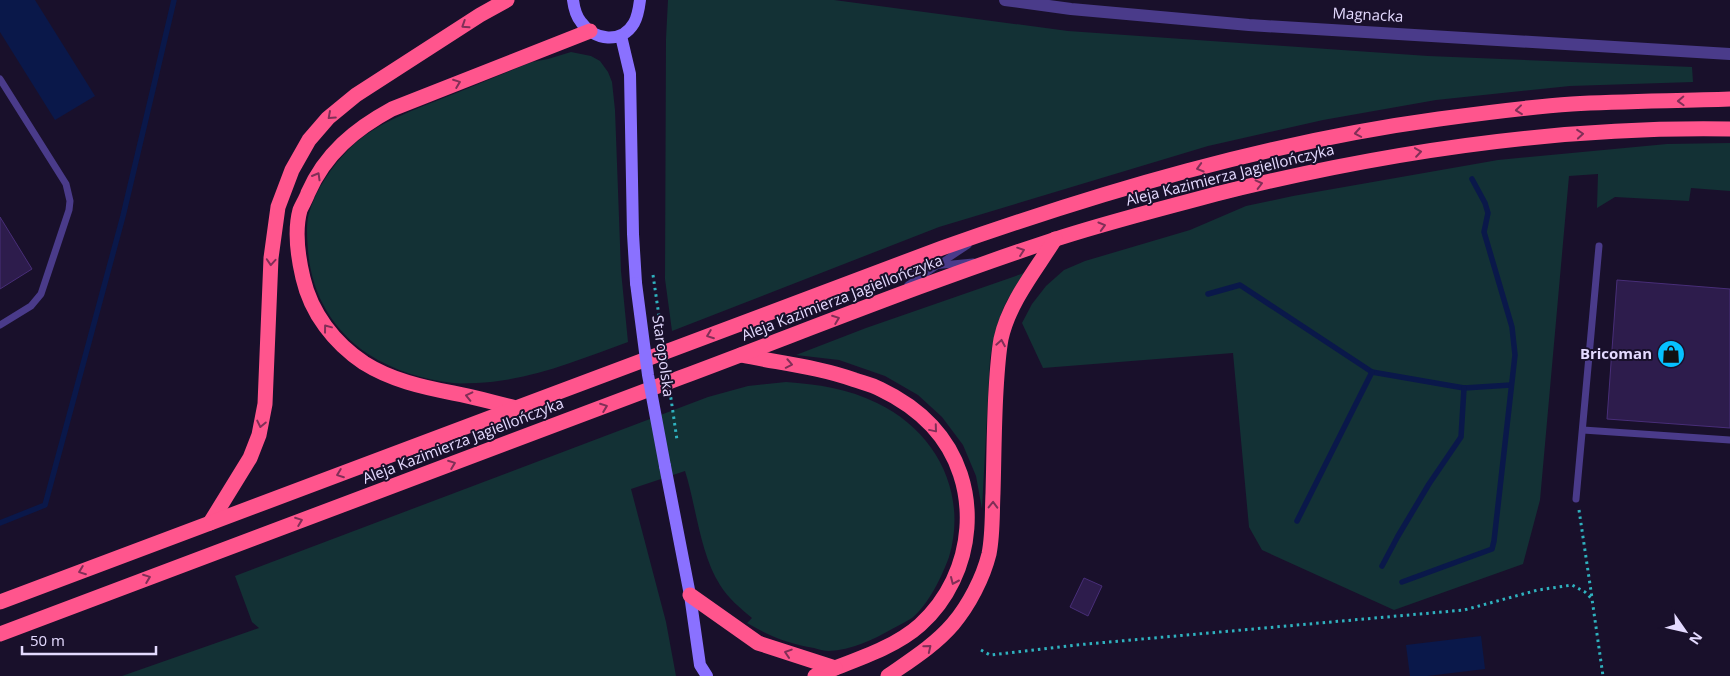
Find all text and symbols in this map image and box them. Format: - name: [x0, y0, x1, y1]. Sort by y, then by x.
- street label: Magnacka: [1332, 2, 1404, 26]
- one-way arrow: [461, 18, 470, 28]
- one-way arrow: [452, 79, 461, 90]
- one-way arrow: [1677, 95, 1685, 106]
- one-way arrow: [1515, 104, 1523, 115]
- one-way arrow: [328, 110, 337, 119]
- one-way arrow: [1354, 127, 1363, 137]
- one-way arrow: [1576, 128, 1584, 139]
- street label: Aleja Kazimierza Jagiellończyka: [1124, 138, 1336, 210]
- one-way arrow: [1415, 147, 1423, 158]
- one-way arrow: [1196, 162, 1204, 172]
- one-way arrow: [310, 172, 320, 181]
- one-way arrow: [1254, 179, 1262, 189]
- one-way arrow: [1097, 221, 1106, 231]
- one-way arrow: [1016, 247, 1025, 257]
- street label: Aleja Kazimierza Jagiellończyka: [738, 249, 945, 345]
- one-way arrow: [266, 259, 277, 267]
- street label: Staropolska: [648, 314, 680, 398]
- one-way arrow: [831, 315, 839, 325]
- one-way arrow: [324, 325, 332, 334]
- one-way arrow: [706, 329, 714, 339]
- one-way arrow: [995, 339, 1006, 348]
- shop icon: Bricoman: [1656, 339, 1686, 369]
- place label: Bricoman: [1580, 343, 1652, 363]
- one-way arrow: [785, 359, 793, 369]
- street label: Aleja Kazimierza Jagiellończyka: [359, 392, 566, 488]
- one-way arrow: [465, 392, 473, 402]
- one-way arrow: [599, 403, 608, 413]
- one-way arrow: [256, 420, 267, 429]
- one-way arrow: [928, 423, 936, 432]
- one-way arrow: [447, 460, 455, 470]
- one-way arrow: [336, 468, 345, 478]
- one-way arrow: [987, 501, 998, 509]
- one-way arrow: [295, 517, 303, 527]
- one-way arrow: [78, 565, 87, 575]
- one-way arrow: [143, 574, 151, 584]
- one-way arrow: [949, 576, 960, 585]
- north arrow: [1660, 606, 1710, 656]
- scale bar: [22, 624, 156, 656]
- text: N: [1685, 629, 1707, 649]
- text: 50 m: [30, 630, 65, 650]
- one-way arrow: [922, 645, 931, 653]
- one-way arrow: [785, 649, 793, 659]

